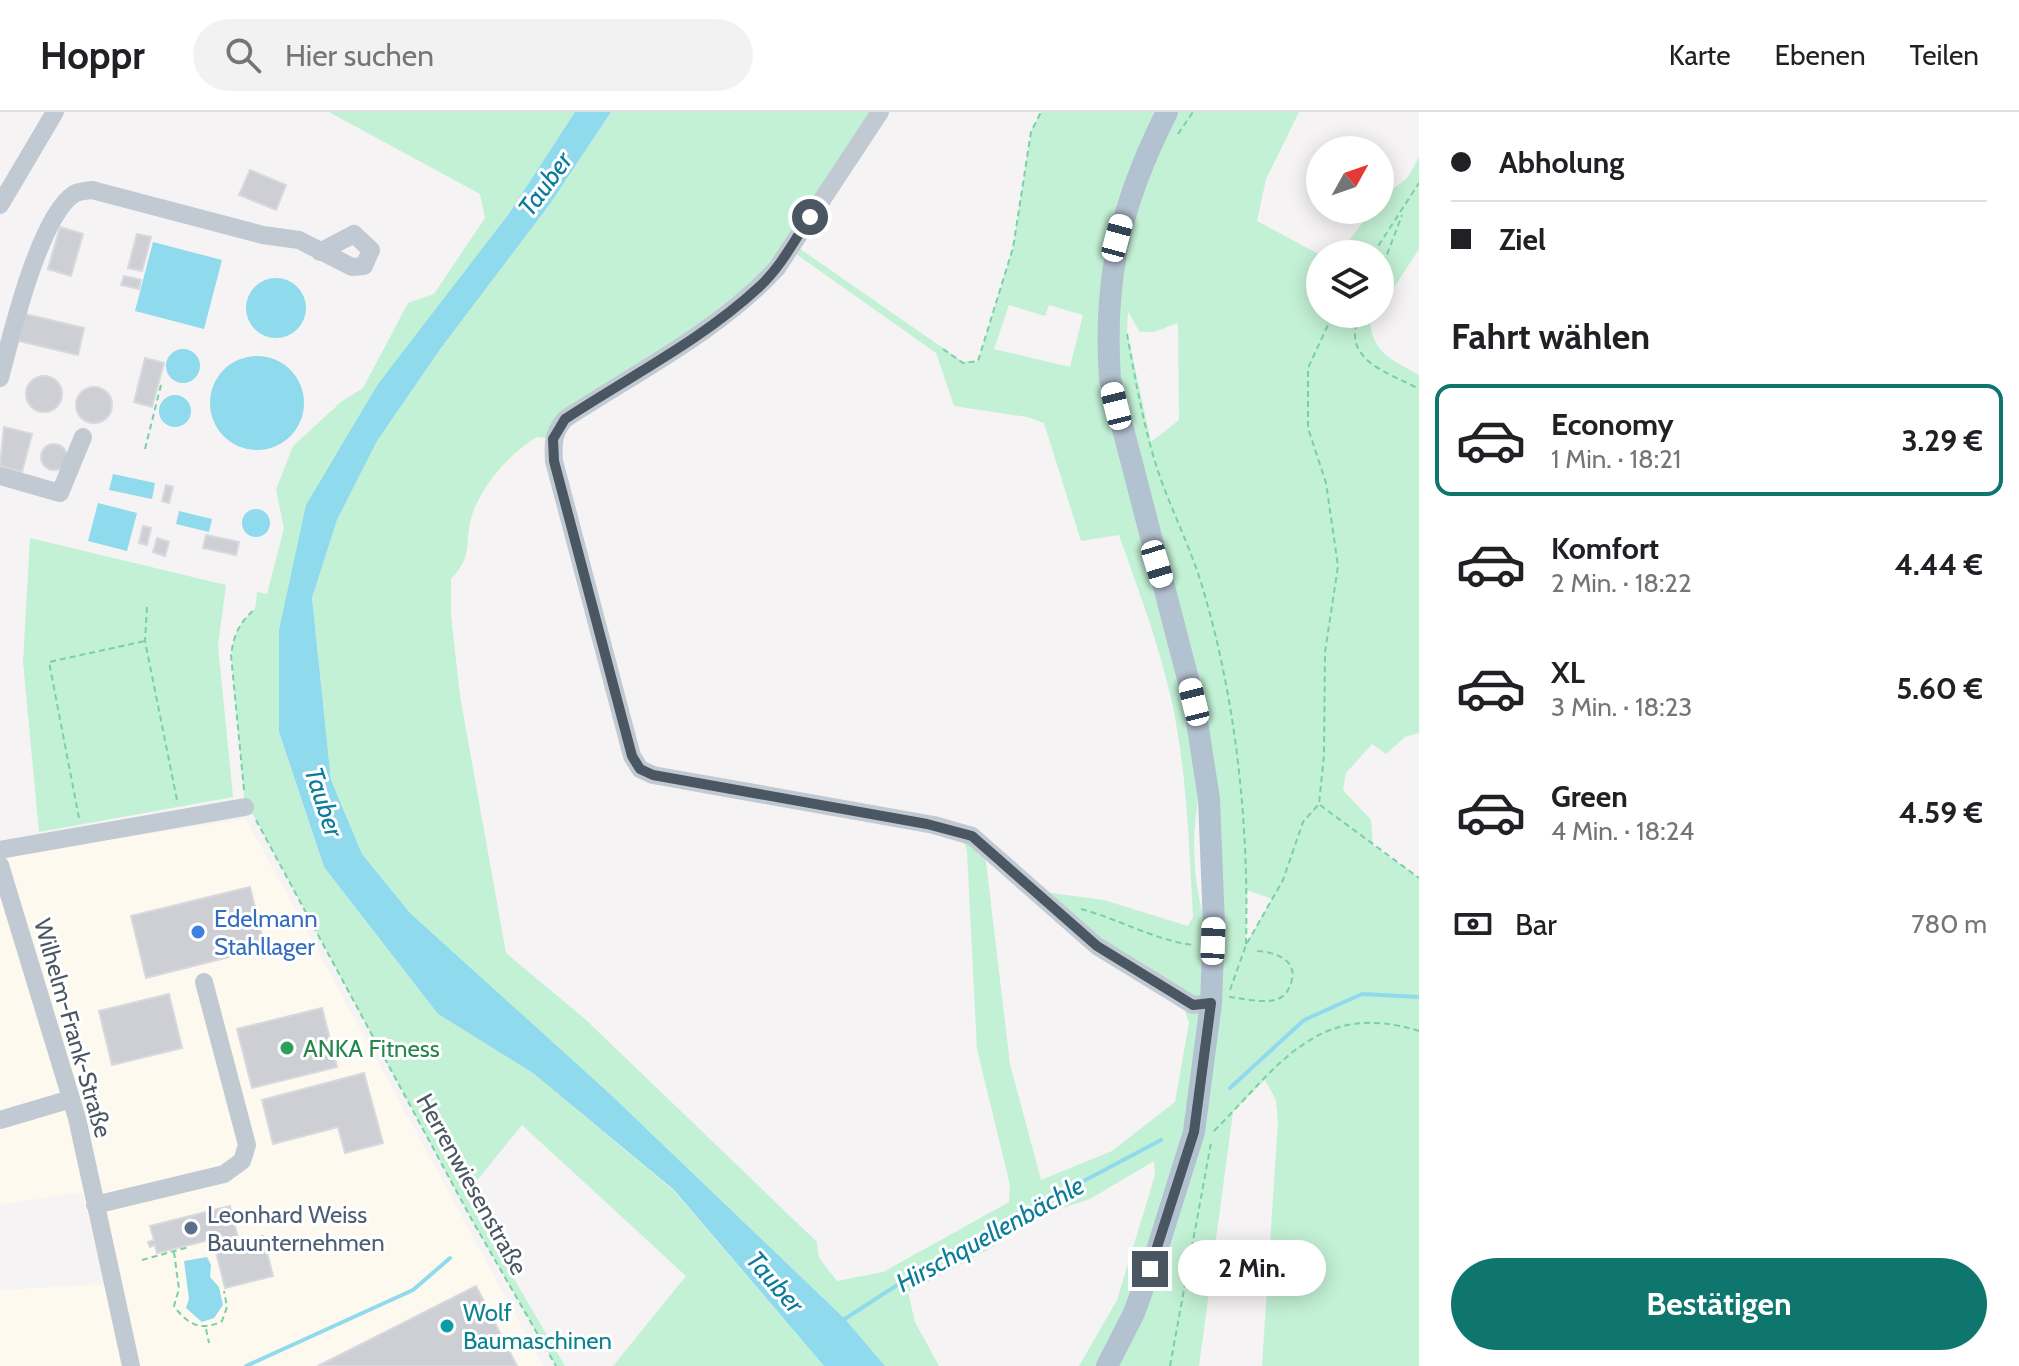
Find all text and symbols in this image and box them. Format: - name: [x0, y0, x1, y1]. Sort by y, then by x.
- search box: [193, 19, 753, 91]
- text: Hoppr: [40, 32, 145, 79]
- icon: search: [221, 33, 265, 77]
- text: Hier suchen: [285, 37, 434, 74]
- text: Karte: [1669, 38, 1731, 72]
- text: Ebenen: [1775, 38, 1866, 72]
- text: Teilen: [1910, 38, 1979, 72]
- north arrow: [1306, 136, 1394, 224]
- map controls: [1306, 136, 1394, 328]
- text: Abholung: [1499, 144, 1624, 181]
- water label: Tauber: [511, 145, 580, 222]
- route start: [792, 199, 828, 235]
- car: [1099, 212, 1135, 264]
- text: Ziel: [1499, 221, 1546, 258]
- button: layers: [1306, 240, 1394, 328]
- text: Fahrt wählen: [1451, 314, 1650, 358]
- car: [1099, 380, 1133, 432]
- icon: car: [1455, 404, 1527, 476]
- text: Economy: [1551, 406, 1674, 443]
- text: 3.29 €: [1901, 422, 1983, 459]
- text: 1 Min. · 18:21: [1551, 443, 1681, 475]
- icon: car: [1455, 528, 1527, 600]
- text: Komfort: [1551, 530, 1659, 567]
- car: [1139, 538, 1175, 590]
- text: 4.44 €: [1894, 546, 1983, 583]
- text: 2 Min. · 18:22: [1551, 567, 1692, 599]
- icon: car: [1455, 652, 1527, 724]
- text: XL: [1551, 654, 1585, 691]
- text: 5.60 €: [1896, 670, 1983, 707]
- car: [1177, 676, 1211, 728]
- text: 3 Min. · 18:23: [1551, 691, 1692, 723]
- water label: Tauber: [298, 763, 351, 842]
- icon: car: [1455, 776, 1527, 848]
- text: Green: [1551, 778, 1628, 815]
- text: 4.59 €: [1899, 794, 1983, 831]
- text: 4 Min. · 18:24: [1551, 815, 1694, 847]
- icon: cash: [1451, 902, 1495, 946]
- place label: Edelmann Stahllager: [214, 904, 318, 961]
- text: Bar: [1515, 906, 1557, 943]
- text: 780 m: [1911, 908, 1987, 940]
- street label: Wilhelm-Frank-Straße: [28, 915, 118, 1141]
- car: [1200, 917, 1226, 965]
- marker: Edelmann Stahllager: [189, 923, 207, 941]
- place label: ANKA Fitness: [303, 1034, 440, 1063]
- marker: ANKA Fitness: [278, 1039, 296, 1057]
- street label: Herrenwiesenstraße: [410, 1088, 534, 1280]
- water label: Hirschquellenbächle: [890, 1169, 1090, 1299]
- place label: Leonhard Weiss Bauunternehmen: [207, 1200, 385, 1257]
- marker: Leonhard Weiss Bauunternehmen: [182, 1219, 200, 1237]
- callout: 2 Min.: [1178, 1241, 1326, 1297]
- water label: Tauber: [739, 1244, 811, 1320]
- route end: [1132, 1251, 1168, 1287]
- text: 2 Min.: [1218, 1252, 1286, 1284]
- button: Bestätigen: [1451, 1258, 1987, 1350]
- place label: Wolf Baumaschinen: [463, 1298, 612, 1355]
- marker: Wolf Baumaschinen: [438, 1317, 456, 1335]

